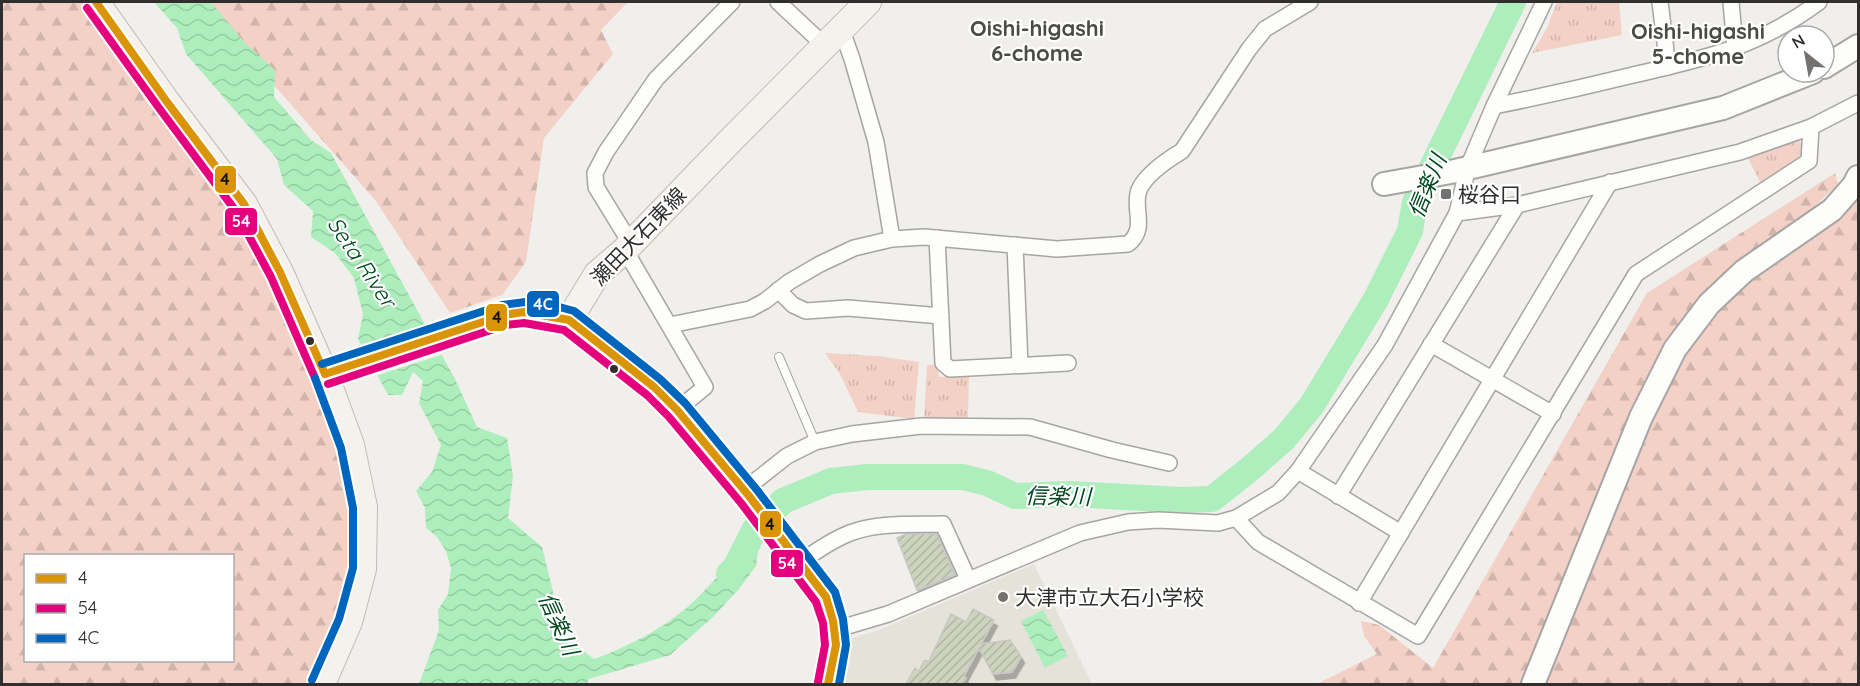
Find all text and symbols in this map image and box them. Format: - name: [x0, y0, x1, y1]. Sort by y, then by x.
- district label: Oishi-higashi 6-chome: [970, 14, 1104, 67]
- district label: Oishi-higashi 5-chome: [1631, 17, 1765, 70]
- north arrow: [1776, 24, 1836, 84]
- text: N: [1788, 30, 1808, 53]
- water label: 信楽川: [1402, 148, 1453, 222]
- line badge: 4: [214, 165, 237, 194]
- text: 4: [220, 169, 230, 189]
- place label: 桜谷口: [1458, 181, 1521, 207]
- street label: 瀬田大石東線: [585, 182, 691, 290]
- marker: 桜谷口: [1439, 187, 1453, 201]
- line badge: 54: [224, 207, 258, 236]
- text: 54: [232, 211, 251, 231]
- water label: Seta River: [321, 211, 404, 315]
- line badge: 4C: [526, 290, 560, 318]
- text: 4C: [533, 294, 553, 314]
- line badge: 4: [485, 303, 508, 332]
- text: 4: [492, 307, 502, 327]
- unlabelled marker: [304, 335, 316, 347]
- unlabelled marker: [608, 363, 620, 375]
- water label: 信楽川: [1025, 481, 1093, 511]
- line badge: 4: [759, 510, 782, 538]
- text: 4: [765, 514, 775, 534]
- line badge: 54: [770, 549, 804, 578]
- text: 54: [778, 553, 797, 573]
- legend: [24, 554, 234, 662]
- text: 4: [78, 566, 88, 589]
- place label: 大津市立大石小学校: [1015, 584, 1204, 610]
- water label: 信楽川: [533, 588, 586, 662]
- marker: 大津市立大石小学校: [996, 590, 1010, 604]
- text: 54: [78, 596, 97, 619]
- text: 4C: [78, 626, 99, 649]

